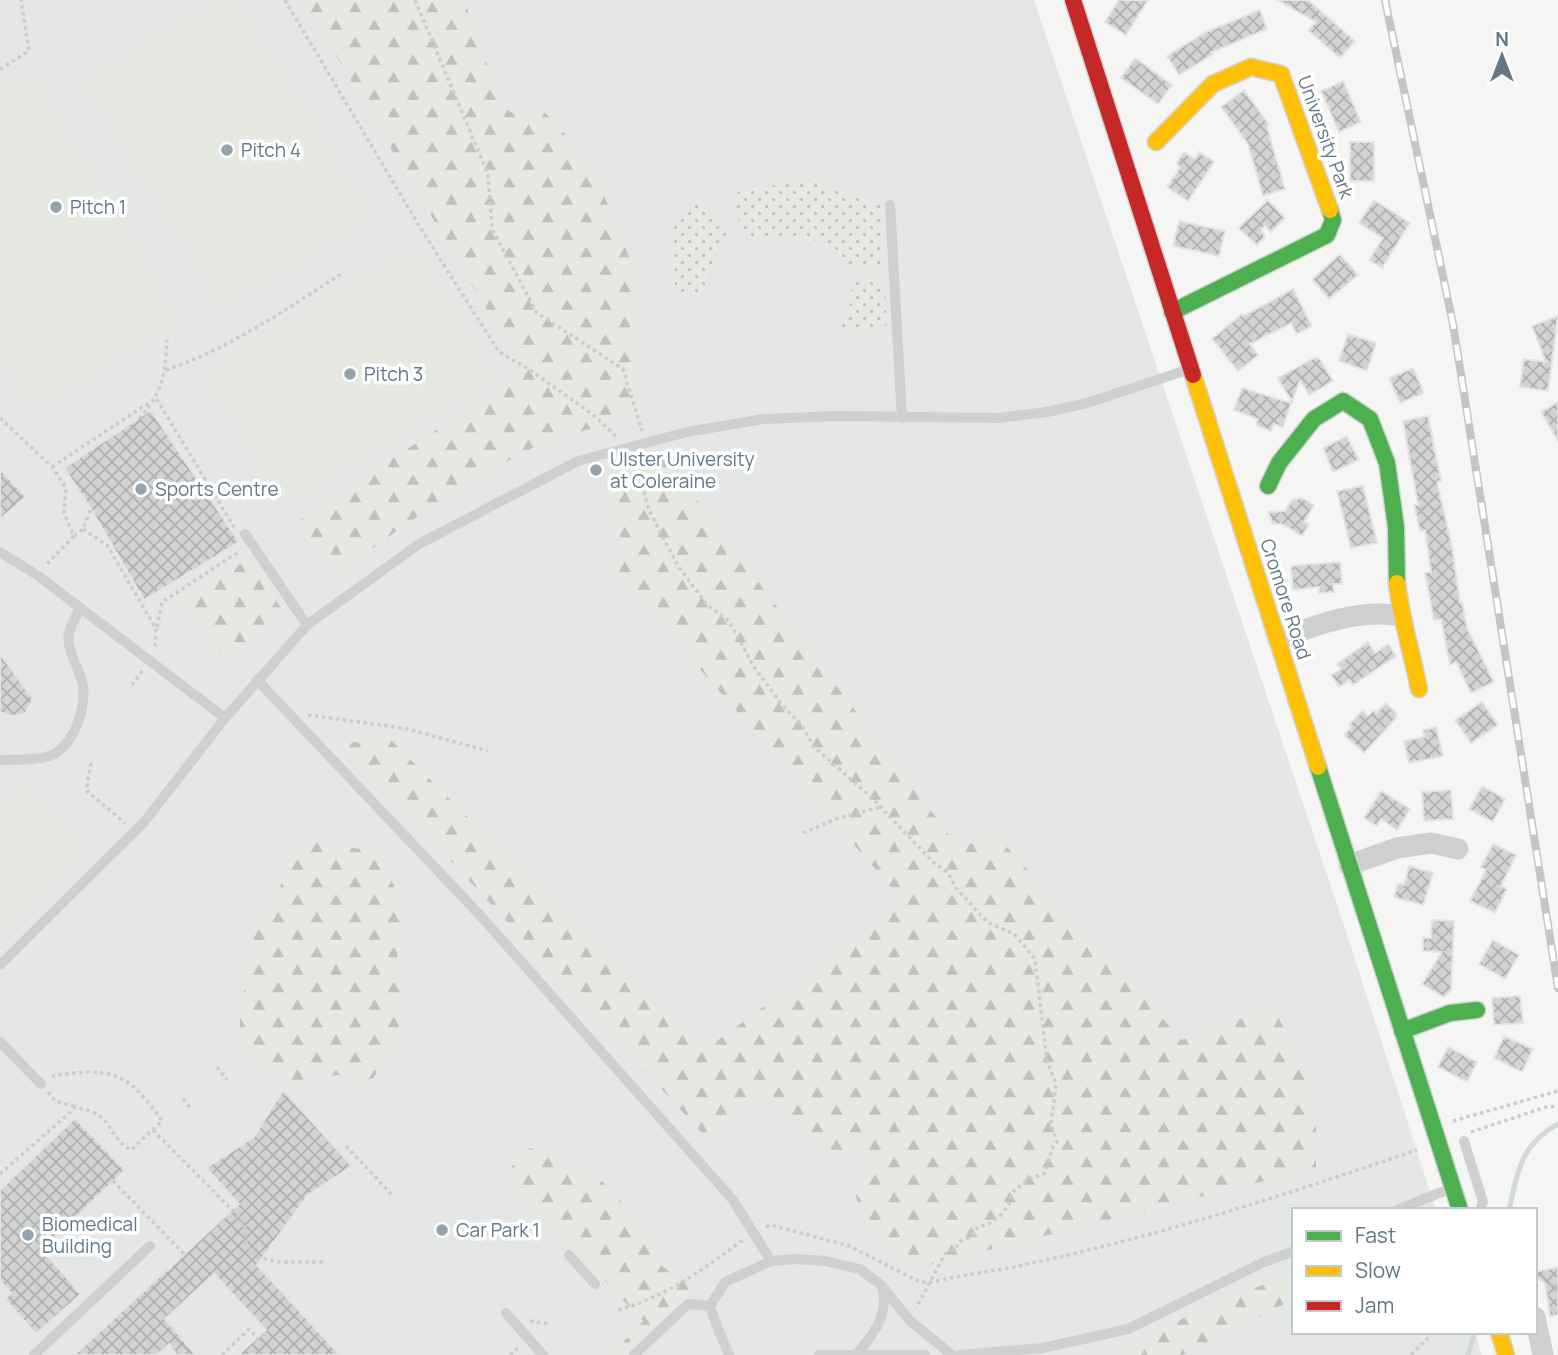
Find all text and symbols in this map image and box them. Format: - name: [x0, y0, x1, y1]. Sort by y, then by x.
- north arrow: [1467, 21, 1537, 91]
- text: N: [1495, 26, 1509, 52]
- street label: University Park: [1292, 72, 1361, 203]
- place label: Pitch 4: [241, 137, 301, 163]
- marker: Pitch 4: [219, 142, 235, 158]
- place label: Pitch 1: [70, 194, 126, 220]
- marker: Pitch 1: [48, 199, 64, 215]
- place label: Pitch 3: [364, 361, 423, 387]
- marker: Pitch 3: [342, 366, 358, 382]
- place label: Ulster University at Coleraine: [610, 446, 754, 494]
- marker: Ulster University at Coleraine: [588, 462, 604, 478]
- place label: Sports Centre: [155, 476, 279, 502]
- marker: Sports Centre: [133, 481, 149, 497]
- street label: Cromore Road: [1254, 535, 1318, 663]
- legend: [1292, 1208, 1537, 1334]
- place label: Biomedical Building: [42, 1211, 138, 1259]
- place label: Car Park 1: [456, 1217, 540, 1243]
- text: Fast: [1355, 1221, 1396, 1249]
- marker: Car Park 1: [434, 1222, 450, 1238]
- marker: Biomedical Building: [20, 1227, 36, 1243]
- text: Slow: [1355, 1256, 1401, 1284]
- text: Jam: [1355, 1291, 1394, 1319]

